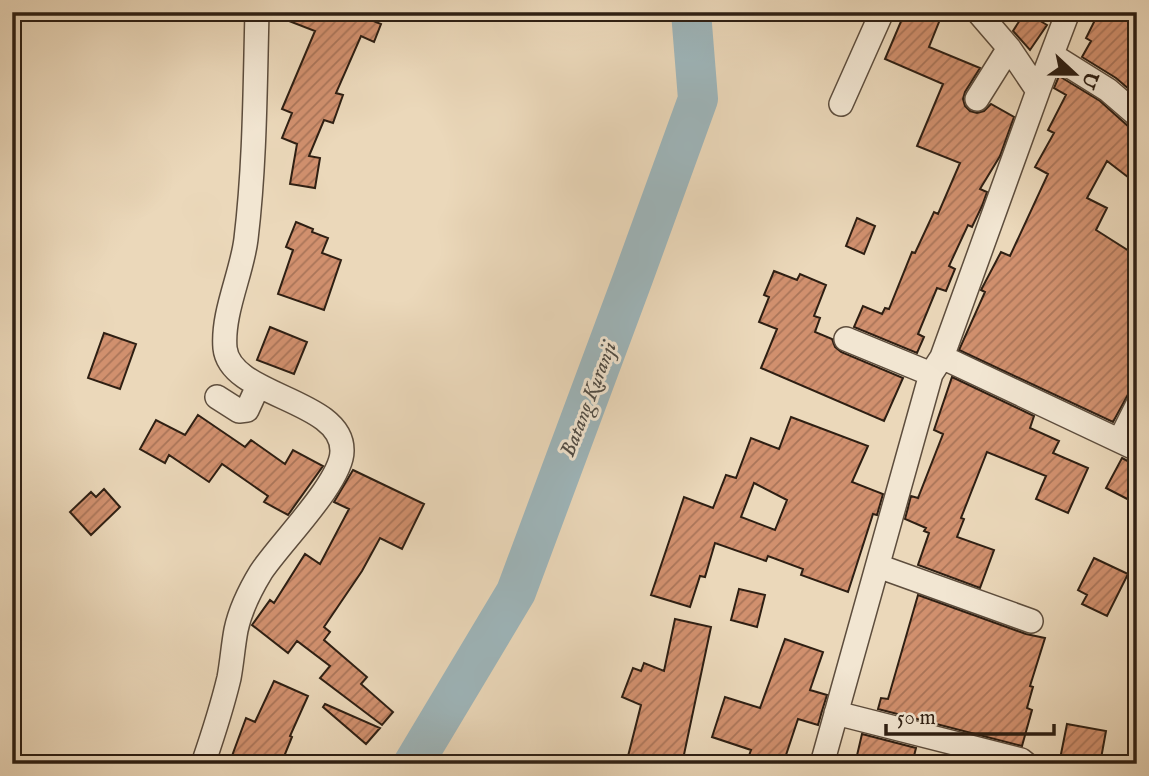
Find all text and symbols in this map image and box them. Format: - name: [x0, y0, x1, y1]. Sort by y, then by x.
- north arrow: [1040, 38, 1110, 108]
- text: U: [1074, 67, 1103, 92]
- water label: Batang Kuranji: [555, 336, 624, 461]
- scale bar: [886, 692, 1054, 736]
- text: 50 m: [897, 705, 936, 732]

